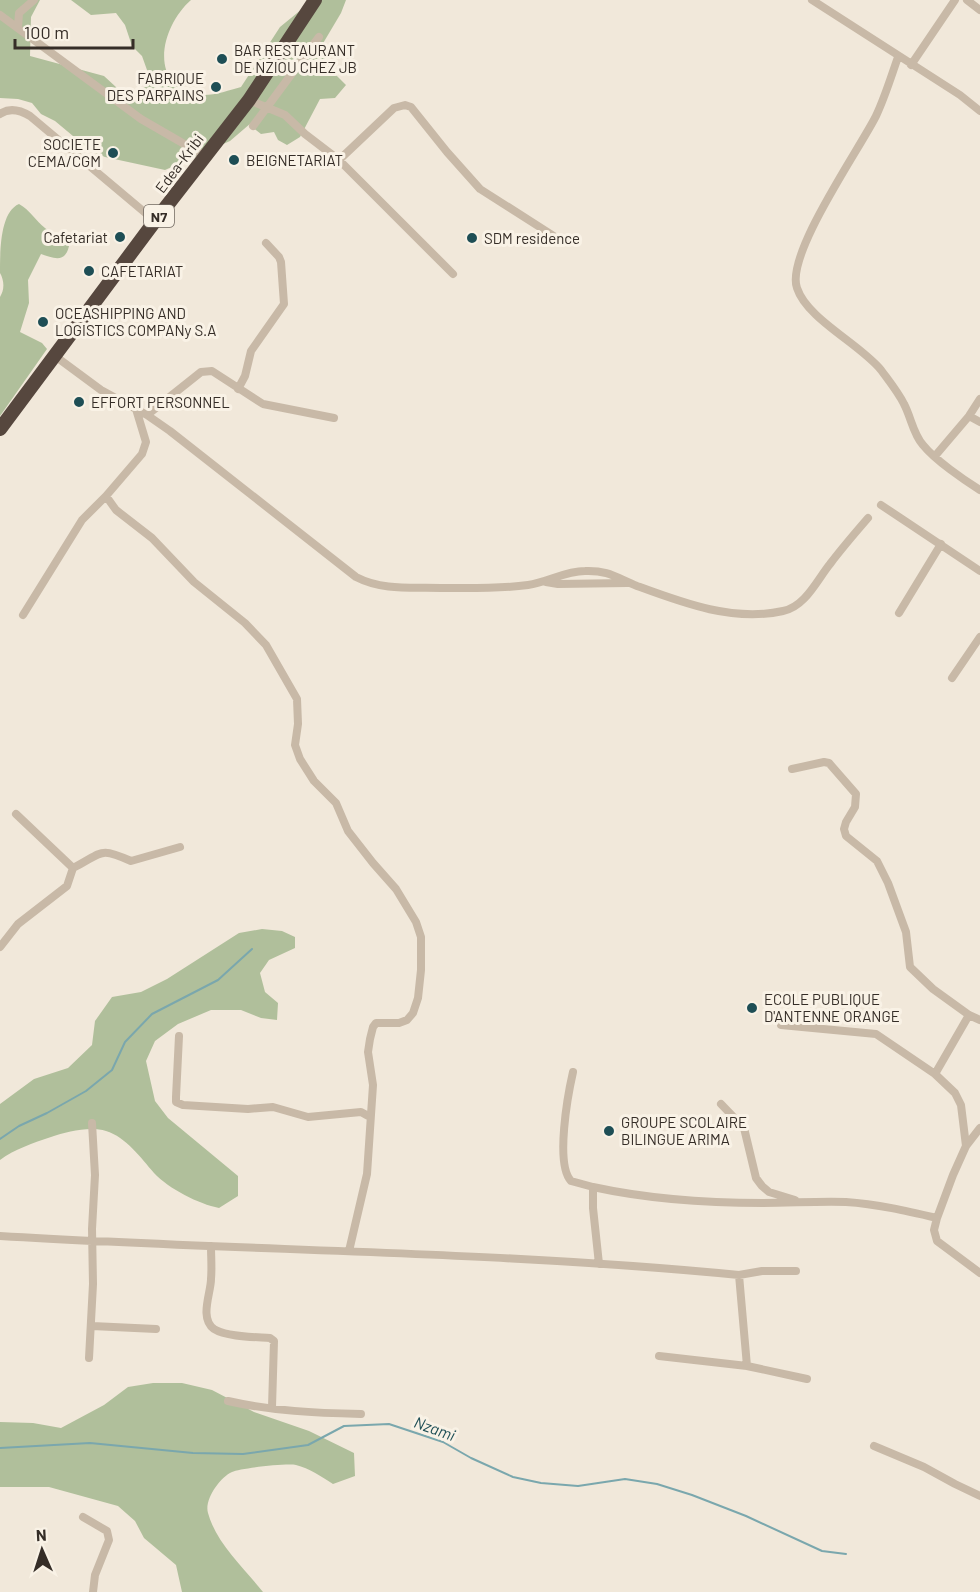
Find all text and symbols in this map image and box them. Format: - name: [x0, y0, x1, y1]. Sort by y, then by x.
- scale bar: [15, 12, 134, 50]
- text: 100 m: [24, 21, 69, 43]
- place label: BAR RESTAURANT DE NZIOU CHEZ JB: [234, 41, 357, 76]
- marker: BAR RESTAURANT DE NZIOU CHEZ JB: [215, 52, 229, 66]
- place label: FABRIQUE DES PARPAINS: [107, 69, 204, 104]
- marker: FABRIQUE DES PARPAINS: [209, 80, 223, 94]
- street label: Edea-Kribi: [151, 130, 207, 196]
- place label: SOCIETE CEMA/CGM: [28, 135, 101, 170]
- marker: SOCIETE CEMA/CGM: [106, 146, 120, 160]
- place label: BEIGNETARIAT: [246, 151, 343, 169]
- marker: BEIGNETARIAT: [227, 153, 241, 167]
- road number: N7: [144, 205, 174, 227]
- place label: Cafetariat: [43, 228, 108, 246]
- place label: SDM residence: [484, 229, 580, 247]
- marker: Cafetariat: [113, 230, 127, 244]
- marker: SDM residence: [465, 231, 479, 245]
- place label: CAFETARIAT: [101, 262, 183, 280]
- marker: CAFETARIAT: [82, 264, 96, 278]
- place label: OCEASHIPPING AND LOGISTICS COMPANy S.A: [55, 304, 216, 339]
- marker: OCEASHIPPING AND LOGISTICS COMPANy S.A: [36, 315, 50, 329]
- place label: EFFORT PERSONNEL: [91, 393, 230, 411]
- marker: EFFORT PERSONNEL: [72, 395, 86, 409]
- place label: ECOLE PUBLIQUE D'ANTENNE ORANGE: [764, 990, 900, 1025]
- marker: ECOLE PUBLIQUE D'ANTENNE ORANGE: [745, 1001, 759, 1015]
- place label: GROUPE SCOLAIRE BILINGUE ARIMA: [621, 1113, 747, 1148]
- marker: GROUPE SCOLAIRE BILINGUE ARIMA: [602, 1124, 616, 1138]
- water label: Nzami: [412, 1412, 458, 1444]
- north arrow: [12, 1520, 72, 1580]
- text: N: [35, 1525, 47, 1544]

